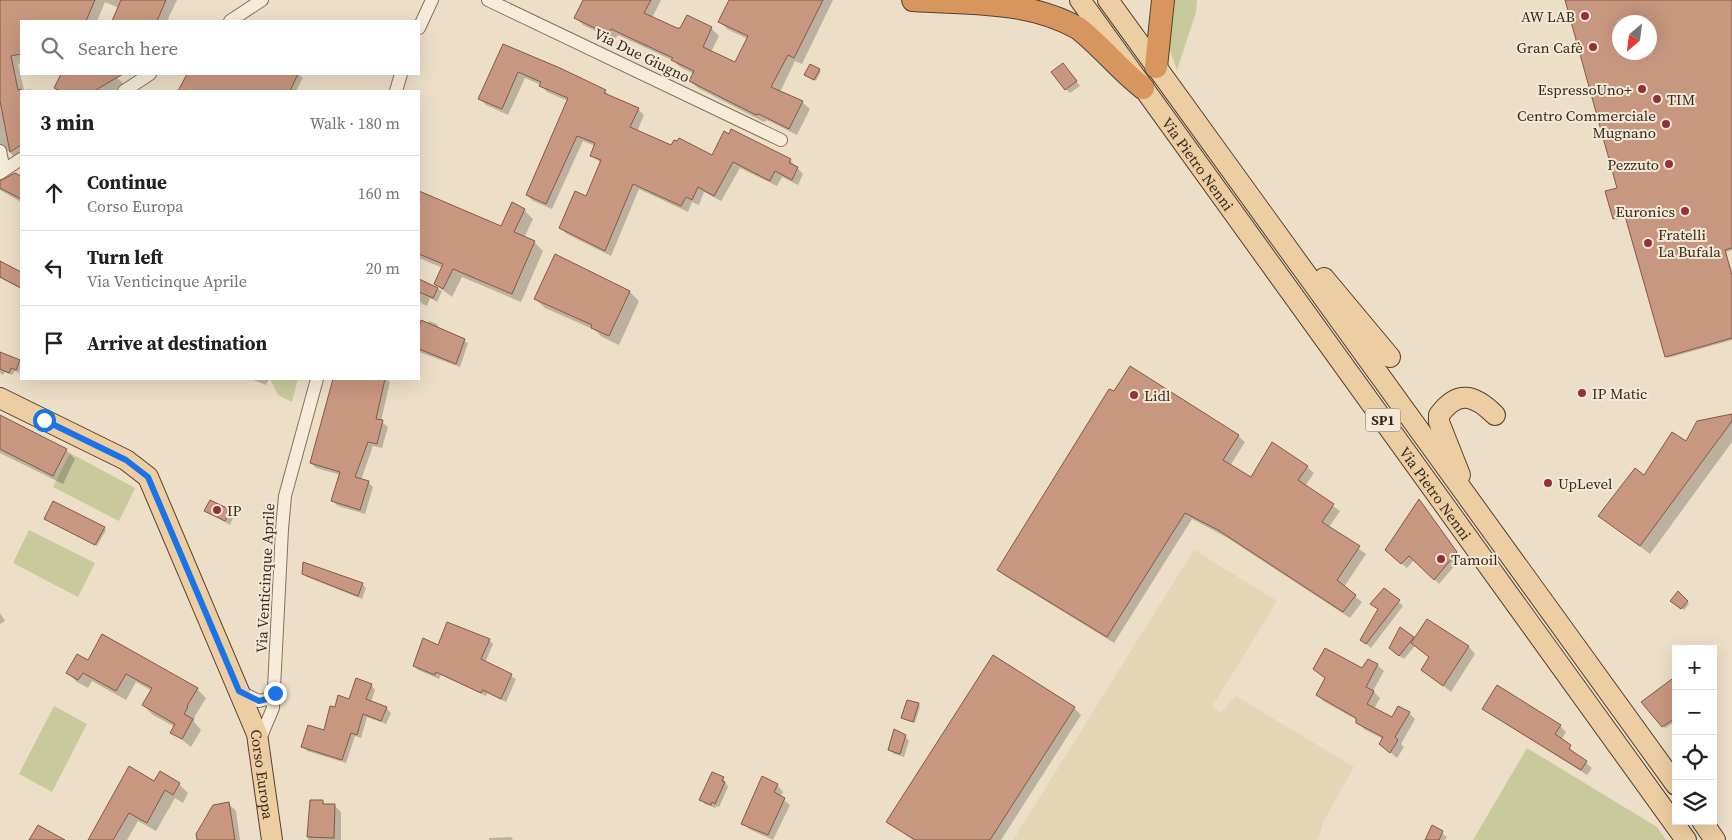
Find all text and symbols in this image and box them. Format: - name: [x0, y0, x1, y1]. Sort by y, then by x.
- place label: AW LAB: [1521, 6, 1575, 27]
- marker: AW LAB: [1579, 10, 1591, 22]
- north arrow: [1612, 15, 1657, 60]
- search box: [20, 20, 420, 75]
- street label: Via Due Giugno: [591, 23, 693, 87]
- icon: search: [38, 34, 66, 62]
- text: Search here: [78, 35, 178, 61]
- place label: Gran Cafè: [1517, 37, 1583, 58]
- marker: Gran Cafè: [1587, 41, 1599, 53]
- place label: EspressoUno+: [1538, 79, 1632, 100]
- marker: EspressoUno+: [1636, 83, 1648, 95]
- place label: TIM: [1667, 89, 1695, 110]
- marker: TIM: [1651, 93, 1663, 105]
- place label: Centro Commerciale Mugnano: [1517, 105, 1656, 143]
- text: 3 min: [40, 108, 95, 137]
- text: Walk · 180 m: [310, 112, 400, 134]
- street label: Via Pietro Nenni: [1157, 113, 1239, 215]
- marker: Centro Commerciale Mugnano: [1660, 118, 1672, 130]
- place label: Pezzuto: [1607, 154, 1659, 175]
- marker: Pezzuto: [1663, 158, 1675, 170]
- text: Continue: [87, 169, 167, 195]
- icon: ahead: [40, 179, 68, 207]
- text: 160 m: [358, 182, 400, 204]
- text: Corso Europa: [87, 195, 183, 217]
- place label: Euronics: [1616, 201, 1675, 222]
- marker: Euronics: [1679, 205, 1691, 217]
- place label: Fratelli La Bufala: [1658, 224, 1721, 262]
- marker: Fratelli La Bufala: [1642, 237, 1654, 249]
- text: Turn left: [87, 244, 163, 270]
- icon: left: [40, 254, 68, 282]
- text: 20 m: [366, 257, 400, 279]
- text: Via Venticinque Aprile: [87, 270, 247, 292]
- icon: arrive: [40, 329, 68, 357]
- text: Arrive at destination: [87, 330, 267, 356]
- place label: IP Matic: [1592, 383, 1647, 404]
- place label: Lidl: [1144, 385, 1171, 406]
- marker: IP Matic: [1576, 387, 1588, 399]
- marker: Lidl: [1128, 389, 1140, 401]
- road number: SP1: [1366, 408, 1400, 432]
- route start: [33, 409, 56, 432]
- street label: Via Pietro Nenni: [1395, 442, 1477, 544]
- place label: UpLevel: [1558, 473, 1613, 494]
- marker: UpLevel: [1542, 477, 1554, 489]
- place label: IP: [227, 500, 242, 521]
- street label: Via Venticinque Aprile: [251, 502, 279, 653]
- marker: IP: [211, 504, 223, 516]
- place label: Tamoil: [1451, 549, 1498, 570]
- marker: Tamoil: [1435, 553, 1447, 565]
- map controls: [1672, 645, 1717, 825]
- button: +: [1672, 645, 1717, 690]
- route end: [264, 682, 287, 705]
- button: −: [1672, 690, 1717, 735]
- street label: Corso Europa: [246, 728, 279, 821]
- button: locate: [1672, 735, 1717, 780]
- button: layers: [1672, 780, 1717, 825]

